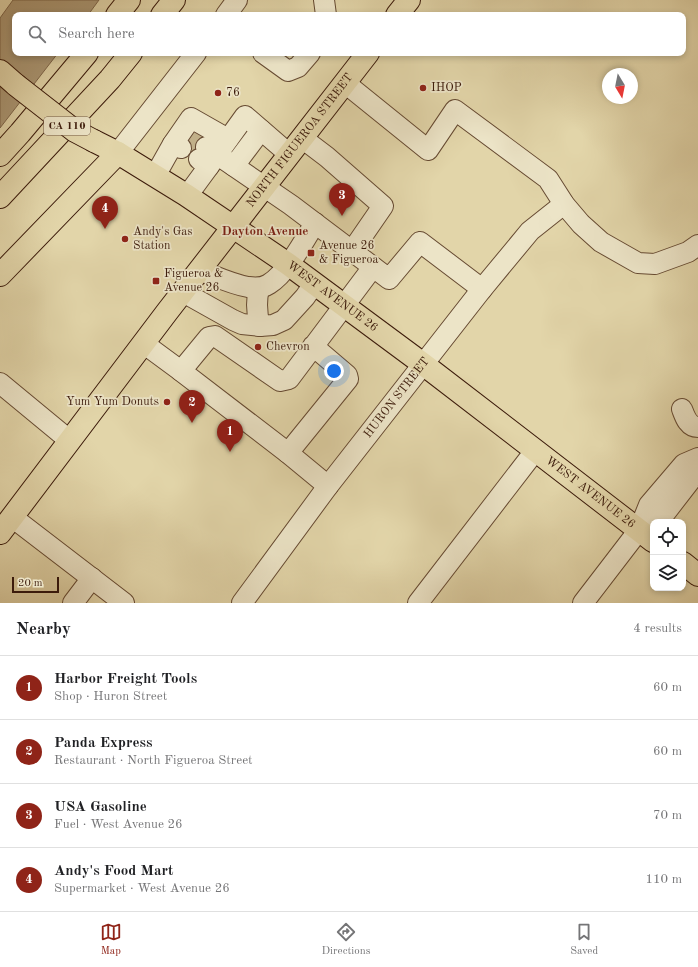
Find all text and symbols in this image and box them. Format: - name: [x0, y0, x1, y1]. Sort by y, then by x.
- search box: [12, 12, 686, 56]
- icon: search: [26, 23, 48, 45]
- text: Search here: [58, 27, 135, 42]
- north arrow: [602, 68, 638, 104]
- street label: NORTH FIGUEROA STREET: [245, 72, 355, 210]
- place label: IHOP: [431, 82, 462, 94]
- marker: IHOP: [418, 83, 428, 93]
- place label: 76: [226, 87, 240, 99]
- marker: 76: [213, 88, 223, 98]
- road number: CA 110: [44, 117, 90, 135]
- pin: 3: [329, 183, 355, 216]
- pin: 4: [92, 196, 118, 229]
- district label: Dayton Avenue: [222, 225, 308, 238]
- place label: Andy's Gas Station: [133, 226, 193, 252]
- marker: Andy's Gas Station: [120, 234, 130, 244]
- place label: Avenue 26 & Figueroa: [319, 240, 378, 266]
- marker: Avenue 26 & Figueroa: [306, 248, 316, 258]
- street label: WEST AVENUE 26: [285, 259, 380, 334]
- place label: Figueroa & Avenue 26: [164, 268, 223, 294]
- marker: Figueroa & Avenue 26: [151, 276, 161, 286]
- place label: Chevron: [266, 341, 310, 353]
- marker: Chevron: [253, 342, 263, 352]
- street label: HURON STREET: [362, 356, 432, 440]
- your location: [324, 361, 344, 381]
- pin: 2: [179, 390, 205, 423]
- place label: Yum Yum Donuts: [66, 396, 159, 408]
- marker: Yum Yum Donuts: [162, 397, 172, 407]
- pin: 1: [217, 419, 243, 452]
- street label: WEST AVENUE 26: [543, 455, 637, 531]
- map controls: [650, 519, 686, 591]
- button: locate: [650, 519, 686, 555]
- button: layers: [650, 555, 686, 591]
- scale bar: [12, 575, 59, 594]
- text: 20 m: [18, 578, 43, 589]
- text: Nearby: [16, 621, 71, 638]
- text: 4 results: [633, 622, 682, 635]
- text: Harbor Freight Tools: [54, 672, 197, 687]
- text: 1: [25, 681, 33, 694]
- text: 60 m: [653, 681, 682, 694]
- text: Shop · Huron Street: [54, 690, 167, 703]
- text: Panda Express: [54, 736, 153, 751]
- text: 2: [25, 745, 33, 758]
- text: 60 m: [653, 745, 682, 758]
- text: Restaurant · North Figueroa Street: [54, 754, 253, 767]
- text: USA Gasoline: [54, 800, 147, 815]
- text: 3: [25, 809, 33, 822]
- text: 70 m: [653, 809, 682, 822]
- text: Fuel · West Avenue 26: [54, 818, 183, 831]
- text: Andy's Food Mart: [54, 864, 174, 879]
- text: 4: [25, 873, 33, 886]
- text: 110 m: [645, 873, 682, 886]
- text: Supermarket · West Avenue 26: [54, 882, 230, 895]
- tab: Map: [100, 921, 122, 959]
- tab: Directions: [322, 921, 370, 959]
- tab: Saved: [570, 921, 598, 959]

